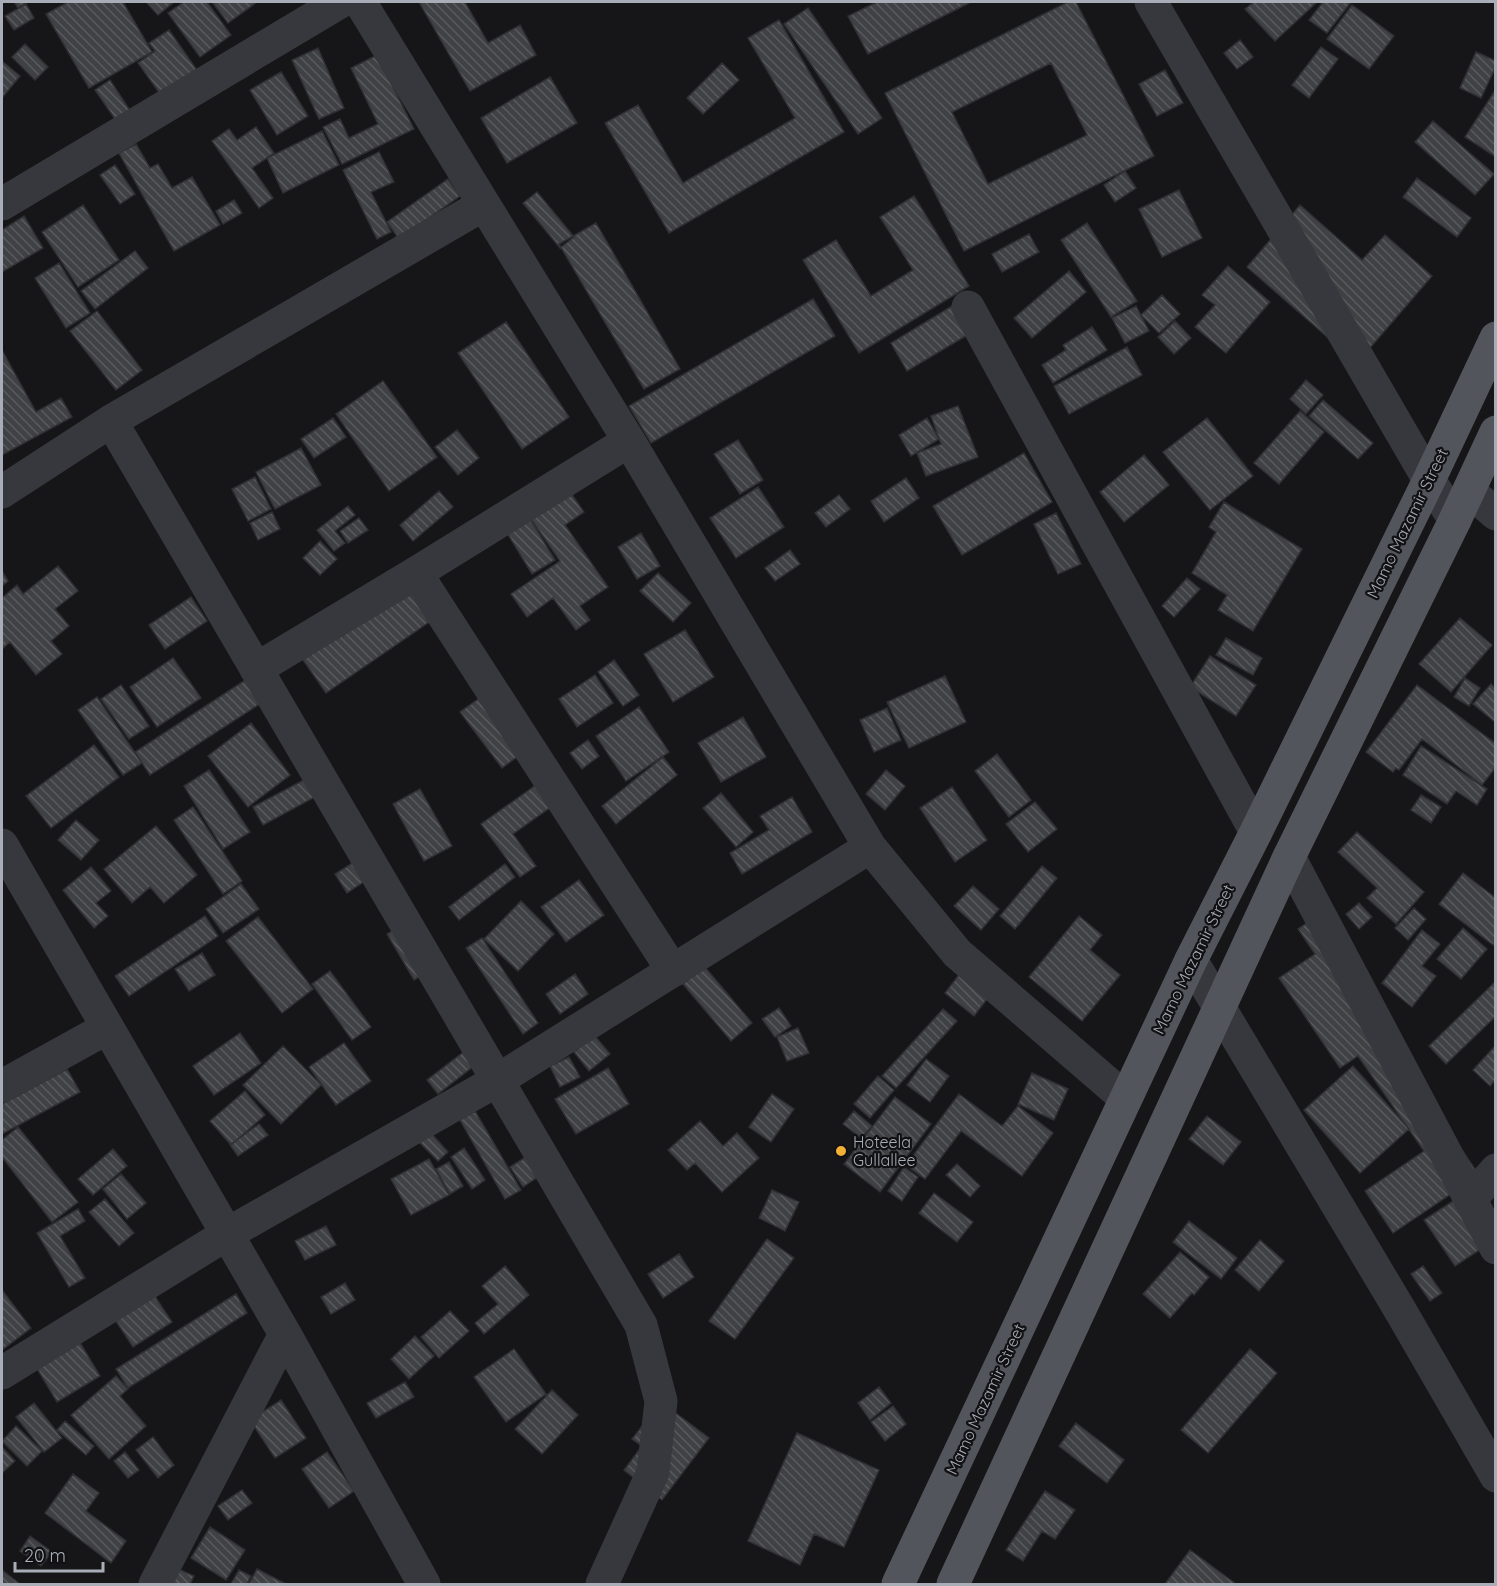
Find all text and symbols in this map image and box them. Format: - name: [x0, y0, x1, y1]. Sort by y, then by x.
- street label: Mamo Mazamir Street: [1362, 445, 1452, 601]
- street label: Mamo Mazamir Street: [1148, 881, 1238, 1037]
- place label: Hoteela Gullallee: [853, 1132, 916, 1170]
- marker: Hoteela Gullallee: [834, 1144, 848, 1158]
- street label: Mamo Mazamir Street: [941, 1320, 1029, 1478]
- scale bar: [15, 1535, 104, 1573]
- text: 20 m: [24, 1544, 66, 1567]

